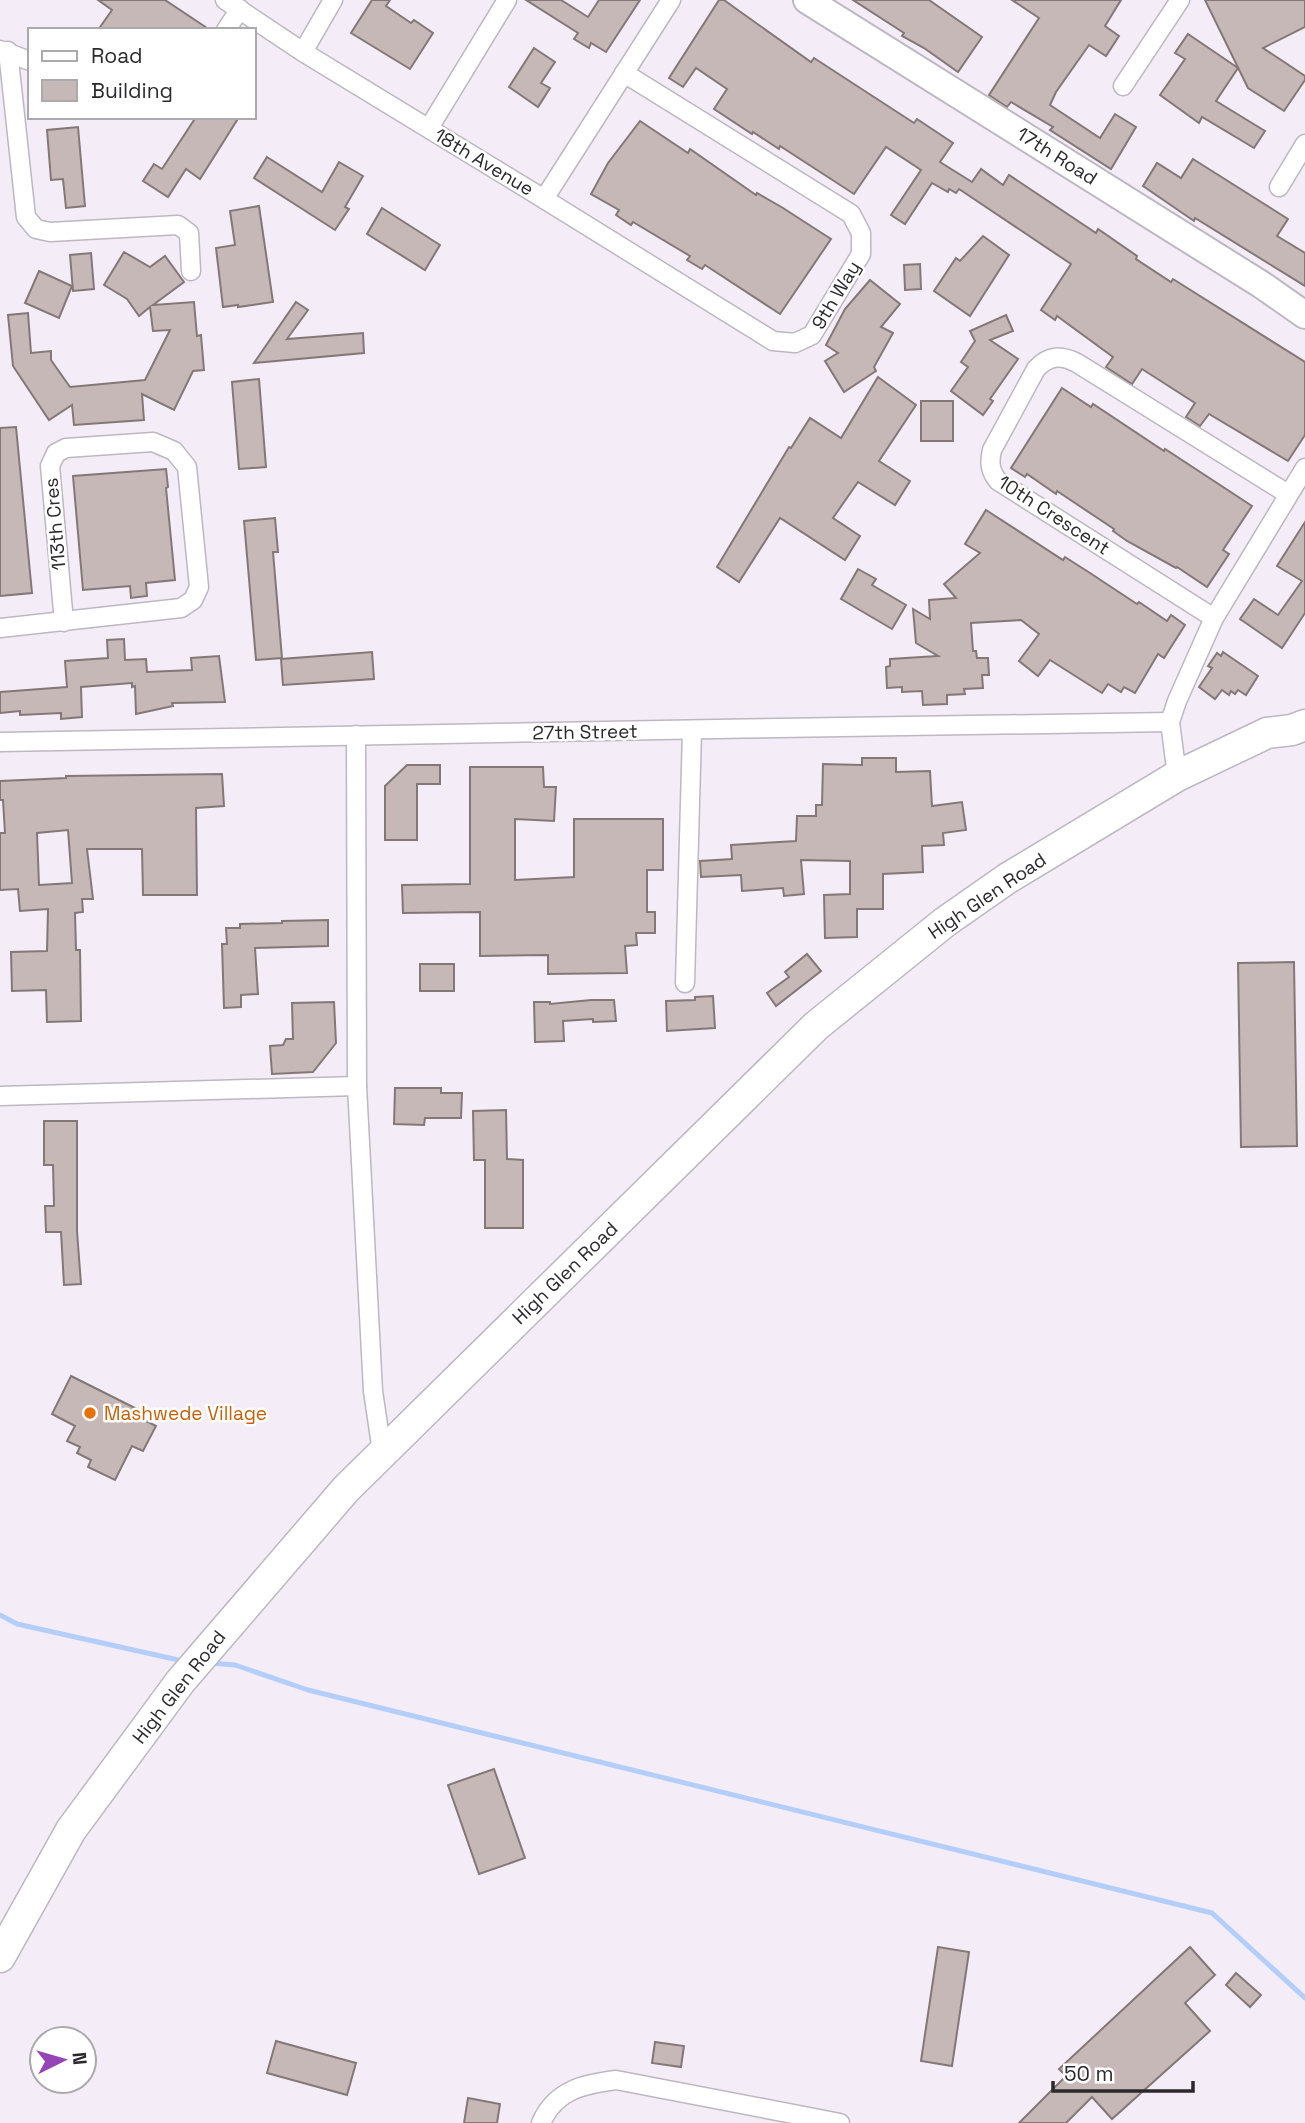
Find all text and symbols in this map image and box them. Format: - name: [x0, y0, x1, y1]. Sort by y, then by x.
- legend: [28, 28, 256, 119]
- text: Road: [91, 42, 143, 69]
- text: Building: [91, 77, 173, 104]
- street label: 17th Road: [1012, 121, 1102, 191]
- street label: 18th Avenue: [430, 122, 538, 202]
- street label: 9th Way: [806, 256, 866, 334]
- street label: 10th Crescent: [993, 470, 1115, 560]
- street label: 113th Cres: [38, 477, 72, 571]
- street label: 27th Street: [532, 719, 638, 745]
- street label: High Glen Road: [923, 847, 1051, 945]
- street label: High Glen Road: [507, 1216, 623, 1330]
- place label: Mashwede Village: [104, 1401, 267, 1426]
- marker: Mashwede Village: [82, 1405, 98, 1421]
- street label: High Glen Road: [127, 1625, 231, 1749]
- north arrow: [28, 2025, 98, 2095]
- scale bar: [1053, 2050, 1193, 2094]
- text: N: [66, 2051, 92, 2066]
- text: 50 m: [1064, 2060, 1114, 2087]

